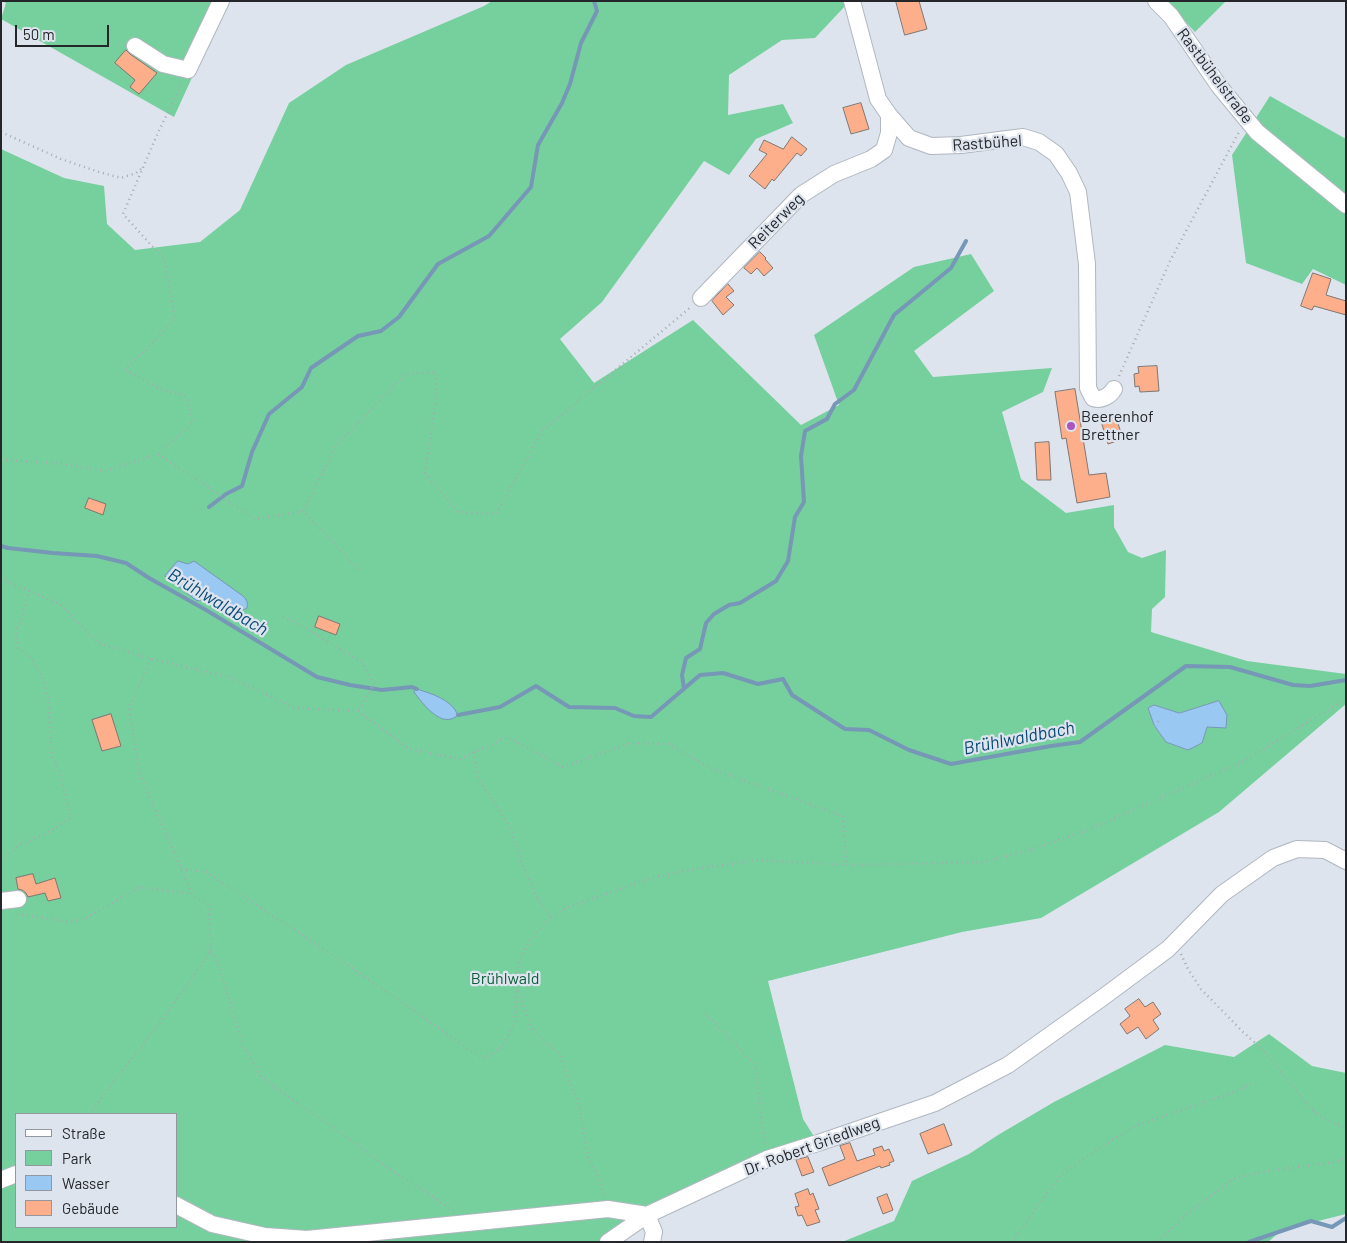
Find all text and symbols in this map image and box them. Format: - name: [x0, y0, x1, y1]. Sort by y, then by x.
- scale bar: [18, 15, 111, 47]
- text: 50 m: [23, 25, 55, 43]
- street label: Rastbühelstraße: [1173, 25, 1257, 127]
- street label: Rastbühel: [952, 131, 1022, 155]
- street label: Reiterweg: [744, 189, 808, 253]
- place label: Beerenhof Brettner: [1081, 407, 1154, 445]
- marker: Beerenhof Brettner: [1065, 420, 1077, 432]
- water label: Brühlwaldbach: [164, 564, 272, 640]
- water label: Brühlwaldbach: [962, 717, 1076, 759]
- park label: Brühlwald: [471, 969, 539, 989]
- legend: [15, 1113, 178, 1228]
- street label: Dr. Robert Griedlweg: [742, 1113, 882, 1179]
- text: Straße: [62, 1124, 106, 1142]
- text: Park: [62, 1149, 91, 1167]
- text: Wasser: [62, 1174, 110, 1192]
- text: Gebäude: [62, 1199, 119, 1217]

